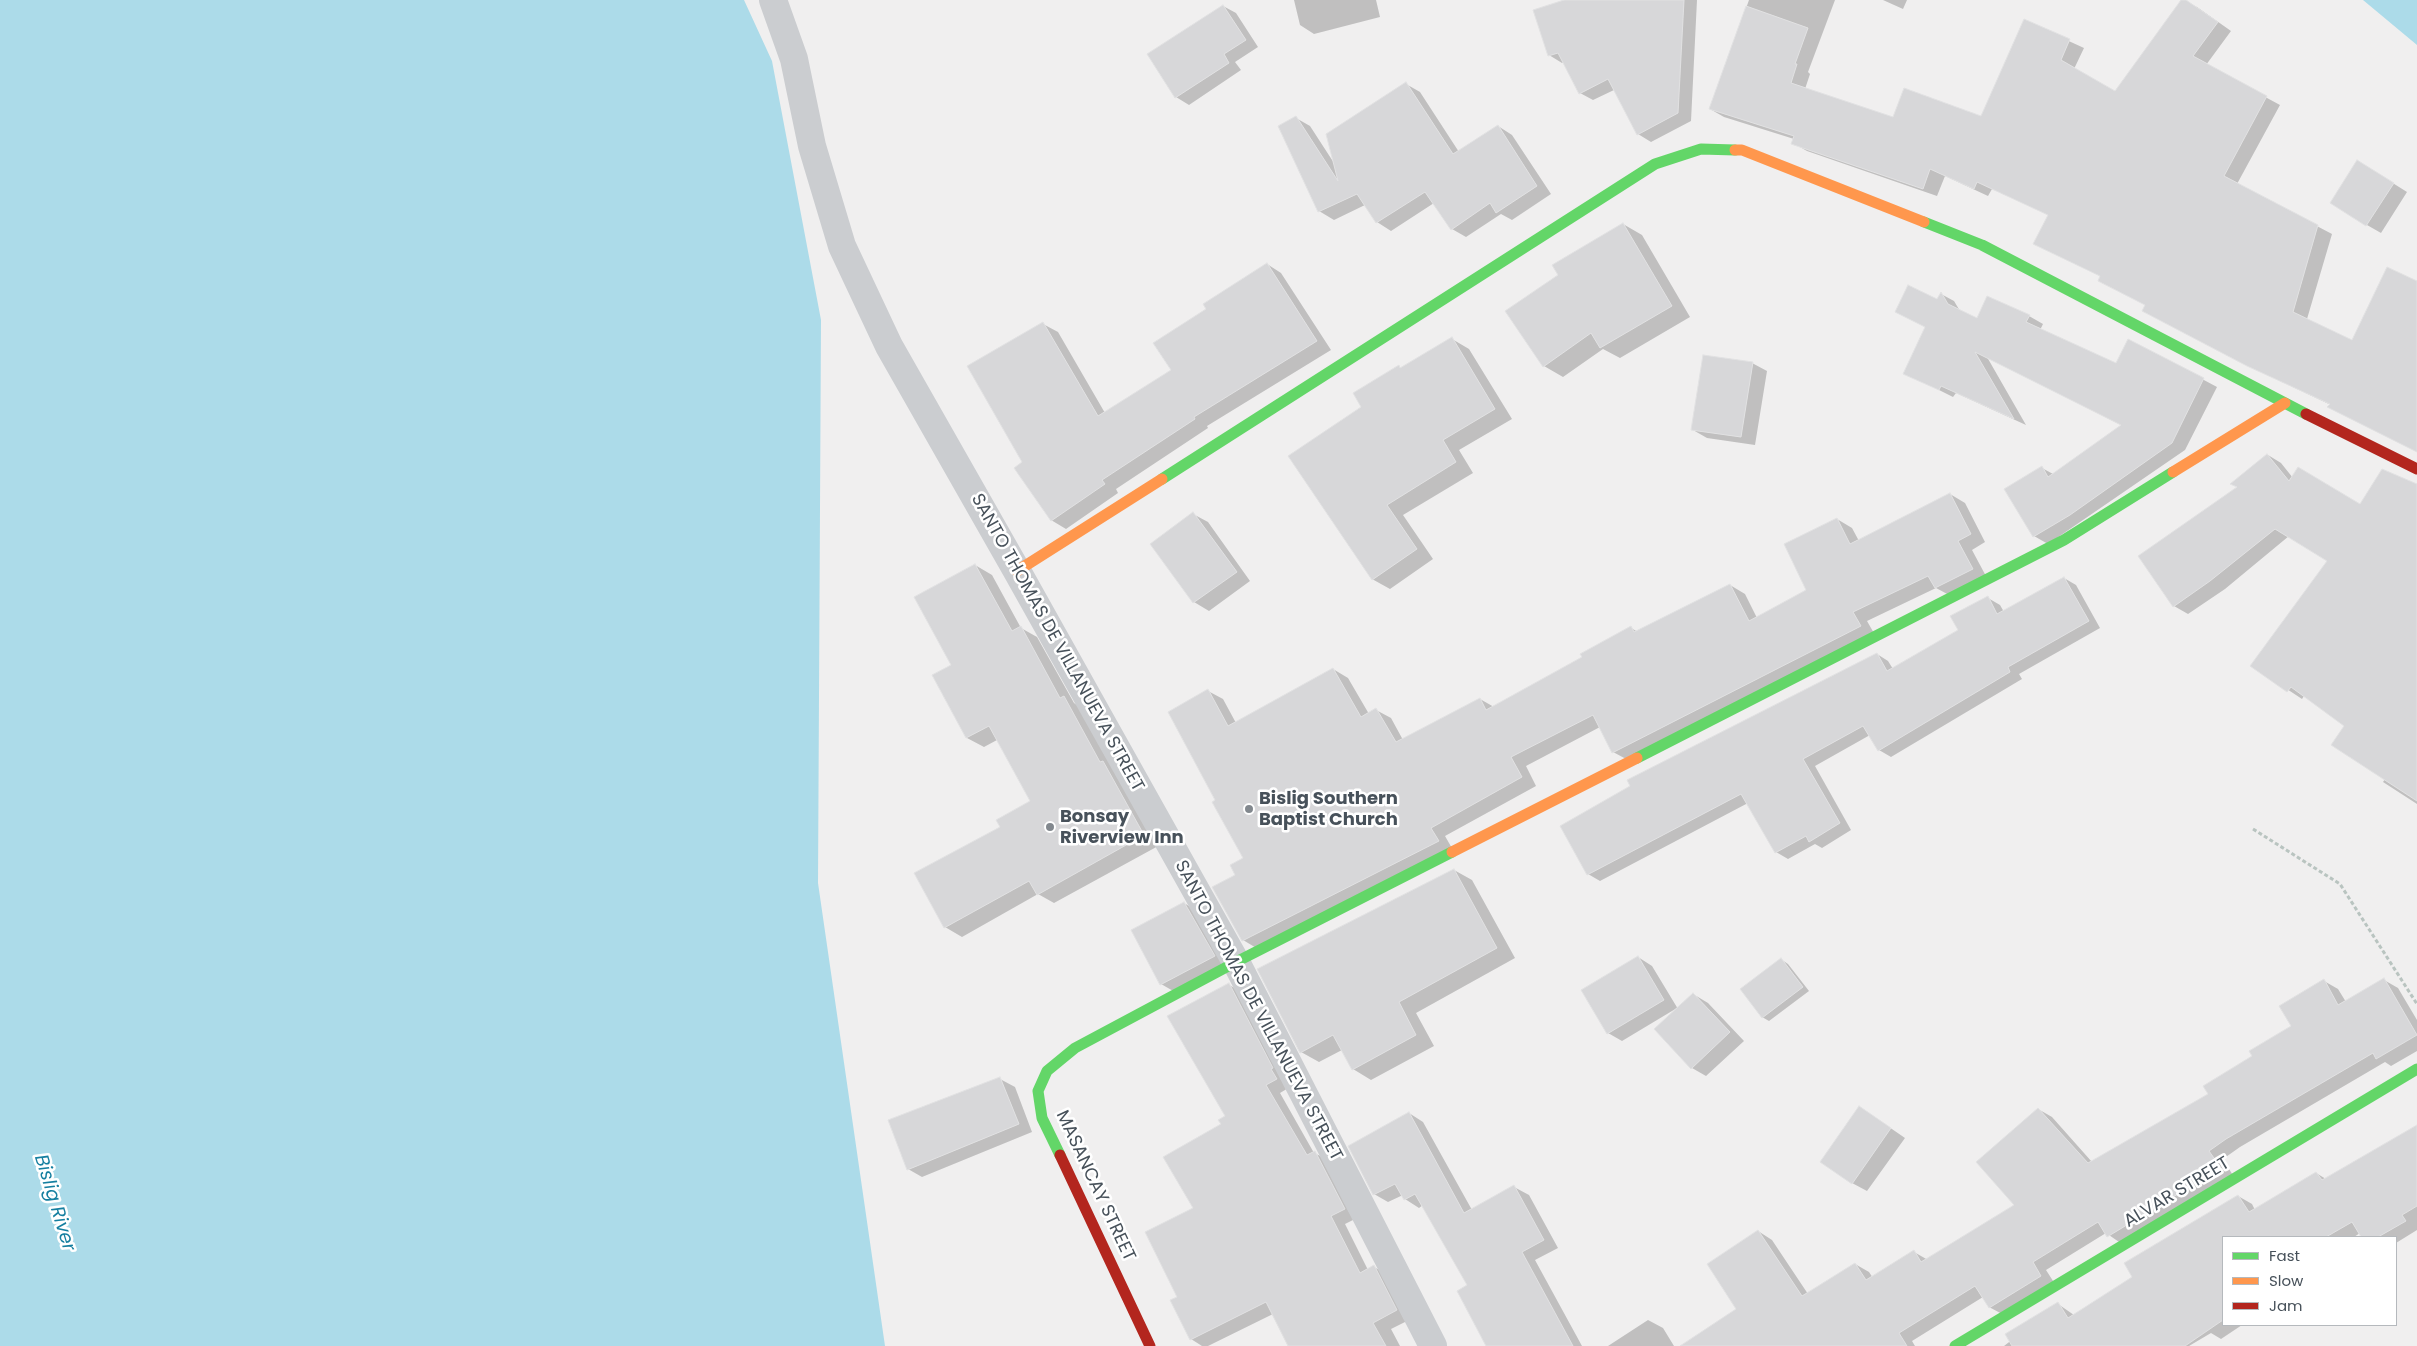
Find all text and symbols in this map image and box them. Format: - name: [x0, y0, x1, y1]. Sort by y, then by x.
- street label: SANTO THOMAS DE VILLANUEVA STREET: [966, 490, 1148, 796]
- place label: Bislig Southern Baptist Church: [1259, 788, 1398, 831]
- marker: Bislig Southern Baptist Church: [1243, 803, 1255, 815]
- place label: Bonsay Riverview Inn: [1060, 806, 1184, 849]
- marker: Bonsay Riverview Inn: [1044, 821, 1056, 833]
- street label: SANTO THOMAS DE VILLANUEVA STREET: [1169, 857, 1347, 1165]
- street label: MASANCAY STREET: [1051, 1107, 1139, 1265]
- water label: Bislig River: [29, 1152, 79, 1254]
- street label: ALVAR STREET: [2120, 1153, 2234, 1233]
- legend: [2222, 1236, 2397, 1326]
- text: Fast: [2269, 1245, 2300, 1266]
- text: Slow: [2269, 1270, 2303, 1291]
- text: Jam: [2269, 1295, 2303, 1316]

